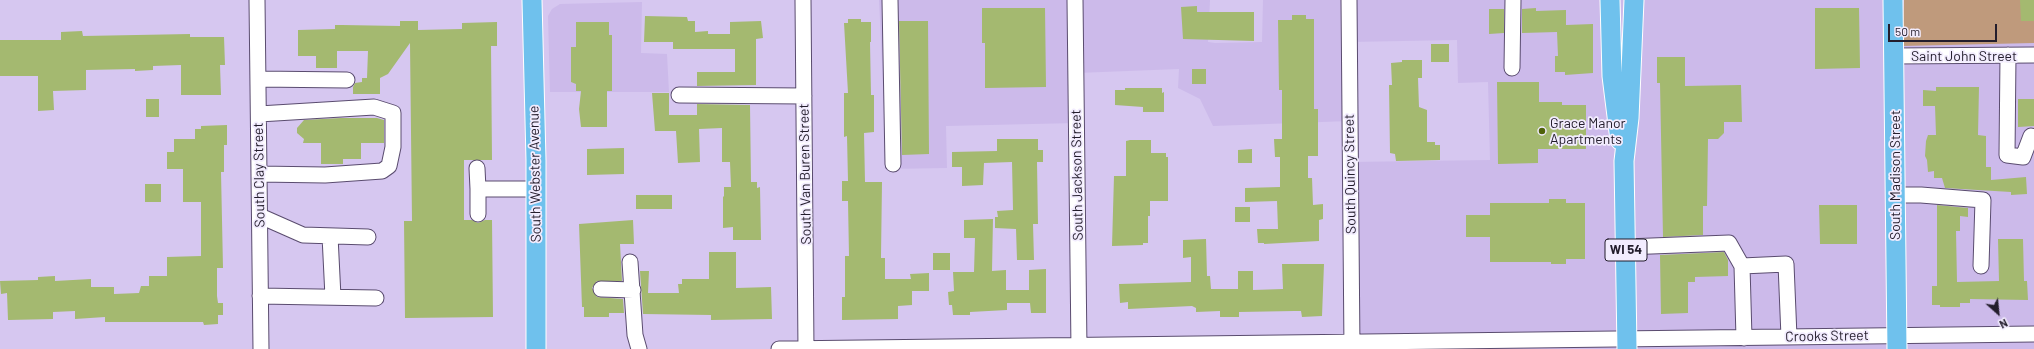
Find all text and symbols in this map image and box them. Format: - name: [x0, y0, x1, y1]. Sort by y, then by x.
- scale bar: [1890, 16, 1999, 42]
- text: 50 m: [1895, 24, 1920, 38]
- street label: Saint John Street: [1911, 48, 2017, 64]
- street label: South Van Buren Street: [795, 103, 815, 245]
- street label: South Webster Avenue: [525, 105, 545, 243]
- street label: South Jackson Street: [1067, 109, 1087, 241]
- street label: South Madison Street: [1887, 110, 1903, 240]
- street label: South Quincy Street: [1341, 114, 1359, 234]
- place label: Grace Manor Apartments: [1550, 115, 1626, 148]
- street label: South Clay Street: [250, 122, 268, 228]
- marker: Grace Manor Apartments: [1537, 126, 1547, 136]
- road number: WI 54: [1605, 239, 1647, 261]
- north arrow: [1978, 293, 2018, 333]
- text: N: [1997, 317, 2010, 332]
- street label: Crooks Street: [1785, 327, 1869, 345]

